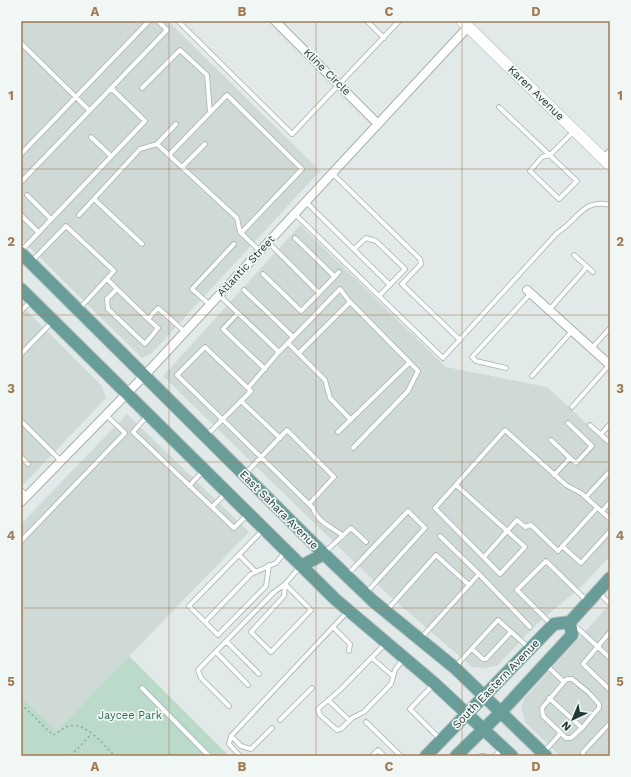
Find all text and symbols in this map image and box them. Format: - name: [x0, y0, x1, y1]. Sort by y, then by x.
- text: A: [91, 4, 100, 19]
- text: B: [238, 4, 247, 19]
- text: C: [385, 4, 394, 19]
- text: D: [531, 4, 541, 19]
- street label: Kline Circle: [301, 46, 353, 98]
- street label: Karen Avenue: [505, 63, 567, 123]
- text: 1: [8, 88, 14, 103]
- text: 1: [617, 88, 623, 103]
- street label: Atlantic Street: [215, 233, 278, 299]
- text: 2: [7, 234, 15, 249]
- text: 2: [616, 234, 624, 249]
- text: 3: [7, 381, 15, 396]
- text: 3: [616, 381, 624, 396]
- street label: East Sahara Avenue: [237, 468, 321, 552]
- text: 4: [7, 528, 16, 543]
- text: 4: [616, 528, 625, 543]
- street label: South Eastern Avenue: [450, 637, 542, 731]
- text: 5: [7, 674, 15, 689]
- text: 5: [616, 674, 624, 689]
- north arrow: [553, 699, 593, 739]
- park label: Jaycee Park: [98, 709, 162, 722]
- text: N: [559, 718, 574, 733]
- text: A: [91, 759, 100, 774]
- text: B: [238, 759, 247, 774]
- text: C: [385, 759, 394, 774]
- text: D: [531, 759, 541, 774]

